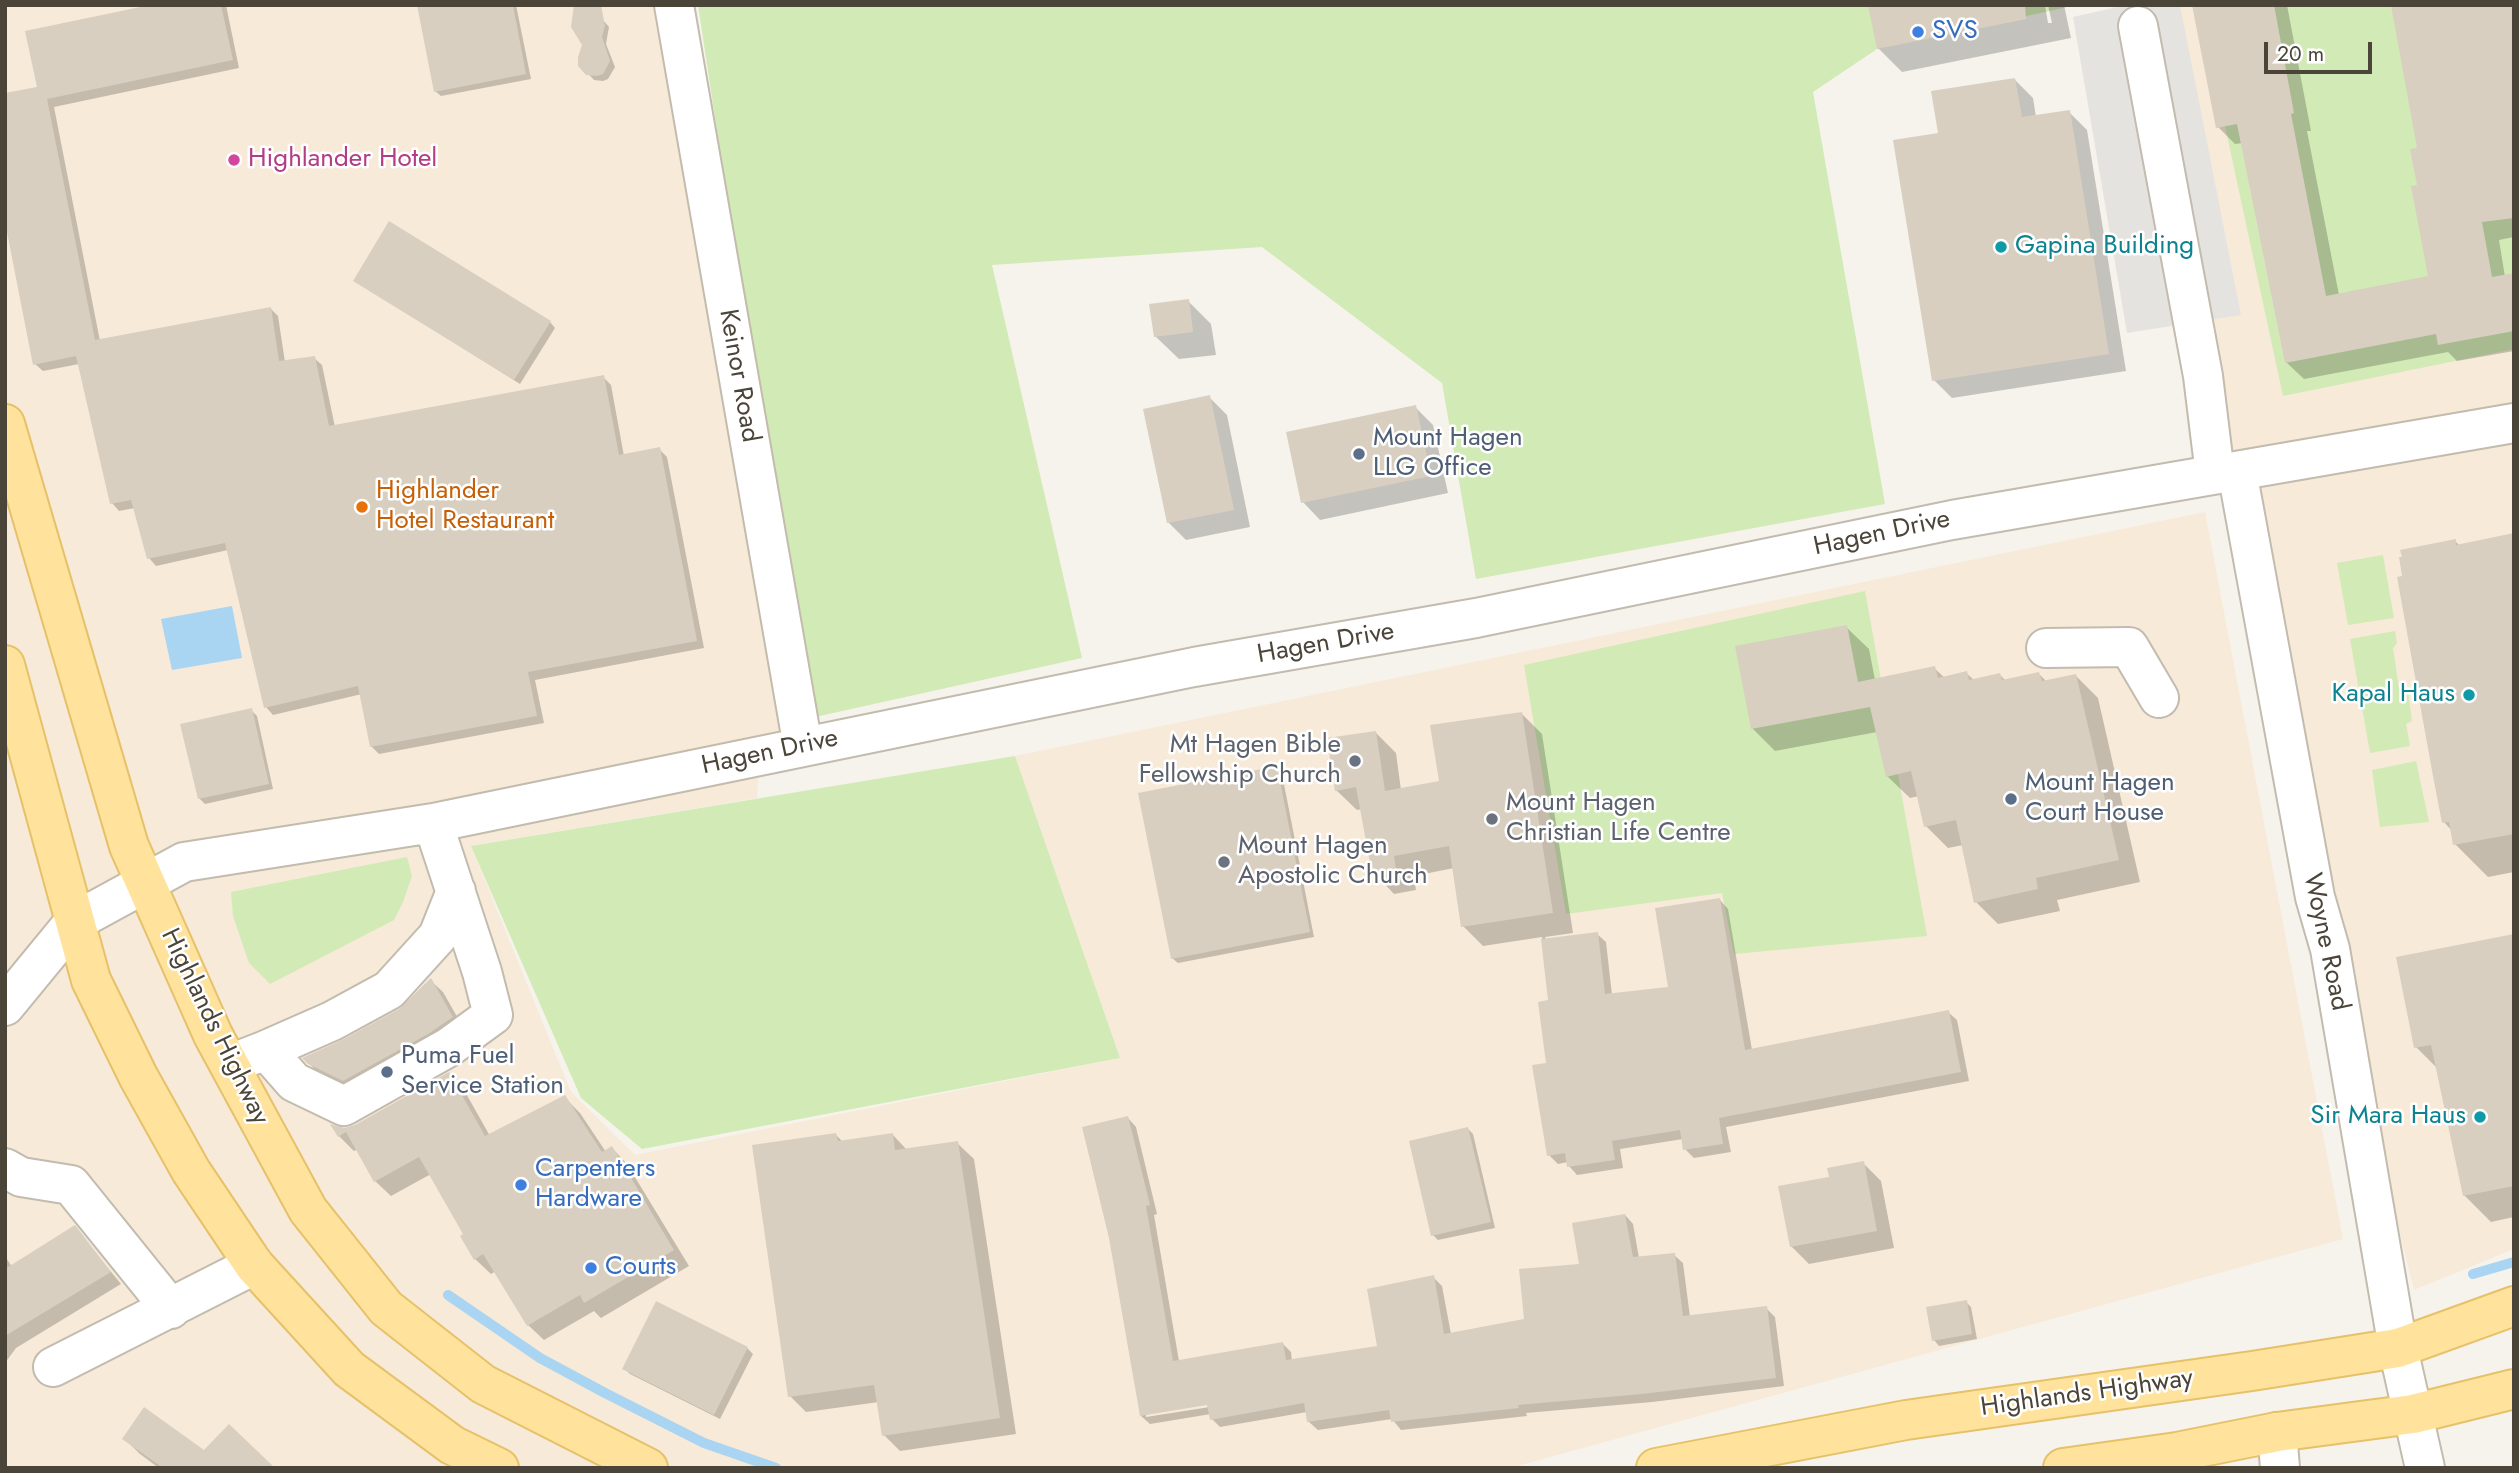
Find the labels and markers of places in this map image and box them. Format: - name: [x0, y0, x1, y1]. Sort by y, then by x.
- place label: SVS: [1932, 16, 1978, 48]
- marker: SVS: [1910, 24, 1926, 40]
- place label: Highlander Hotel: [248, 144, 437, 176]
- marker: Highlander Hotel: [226, 152, 242, 168]
- place label: Gapina Building: [2015, 231, 2194, 263]
- marker: Gapina Building: [1993, 239, 2009, 255]
- place label: Mount Hagen LLG Office: [1373, 423, 1523, 485]
- marker: Mount Hagen LLG Office: [1351, 446, 1367, 462]
- place label: Highlander Hotel Restaurant: [376, 476, 554, 538]
- marker: Highlander Hotel Restaurant: [354, 499, 370, 515]
- place label: Kapal Haus: [2331, 679, 2455, 711]
- marker: Kapal Haus: [2461, 687, 2477, 703]
- place label: Mt Hagen Bible Fellowship Church: [1139, 730, 1341, 792]
- marker: Mt Hagen Bible Fellowship Church: [1347, 753, 1363, 769]
- place label: Mount Hagen Court House: [2025, 768, 2175, 830]
- place label: Mount Hagen Christian Life Centre: [1506, 788, 1731, 850]
- marker: Mount Hagen Court House: [2003, 791, 2019, 807]
- marker: Mount Hagen Christian Life Centre: [1484, 811, 1500, 827]
- place label: Mount Hagen Apostolic Church: [1238, 831, 1428, 892]
- marker: Mount Hagen Apostolic Church: [1216, 854, 1232, 870]
- place label: Puma Fuel Service Station: [401, 1041, 564, 1102]
- marker: Puma Fuel Service Station: [379, 1064, 395, 1080]
- place label: Sir Mara Haus: [2310, 1101, 2466, 1133]
- marker: Sir Mara Haus: [2472, 1109, 2488, 1125]
- place label: Carpenters Hardware: [535, 1154, 655, 1216]
- marker: Carpenters Hardware: [513, 1177, 529, 1193]
- place label: Courts: [605, 1252, 676, 1284]
- marker: Courts: [583, 1260, 599, 1276]

